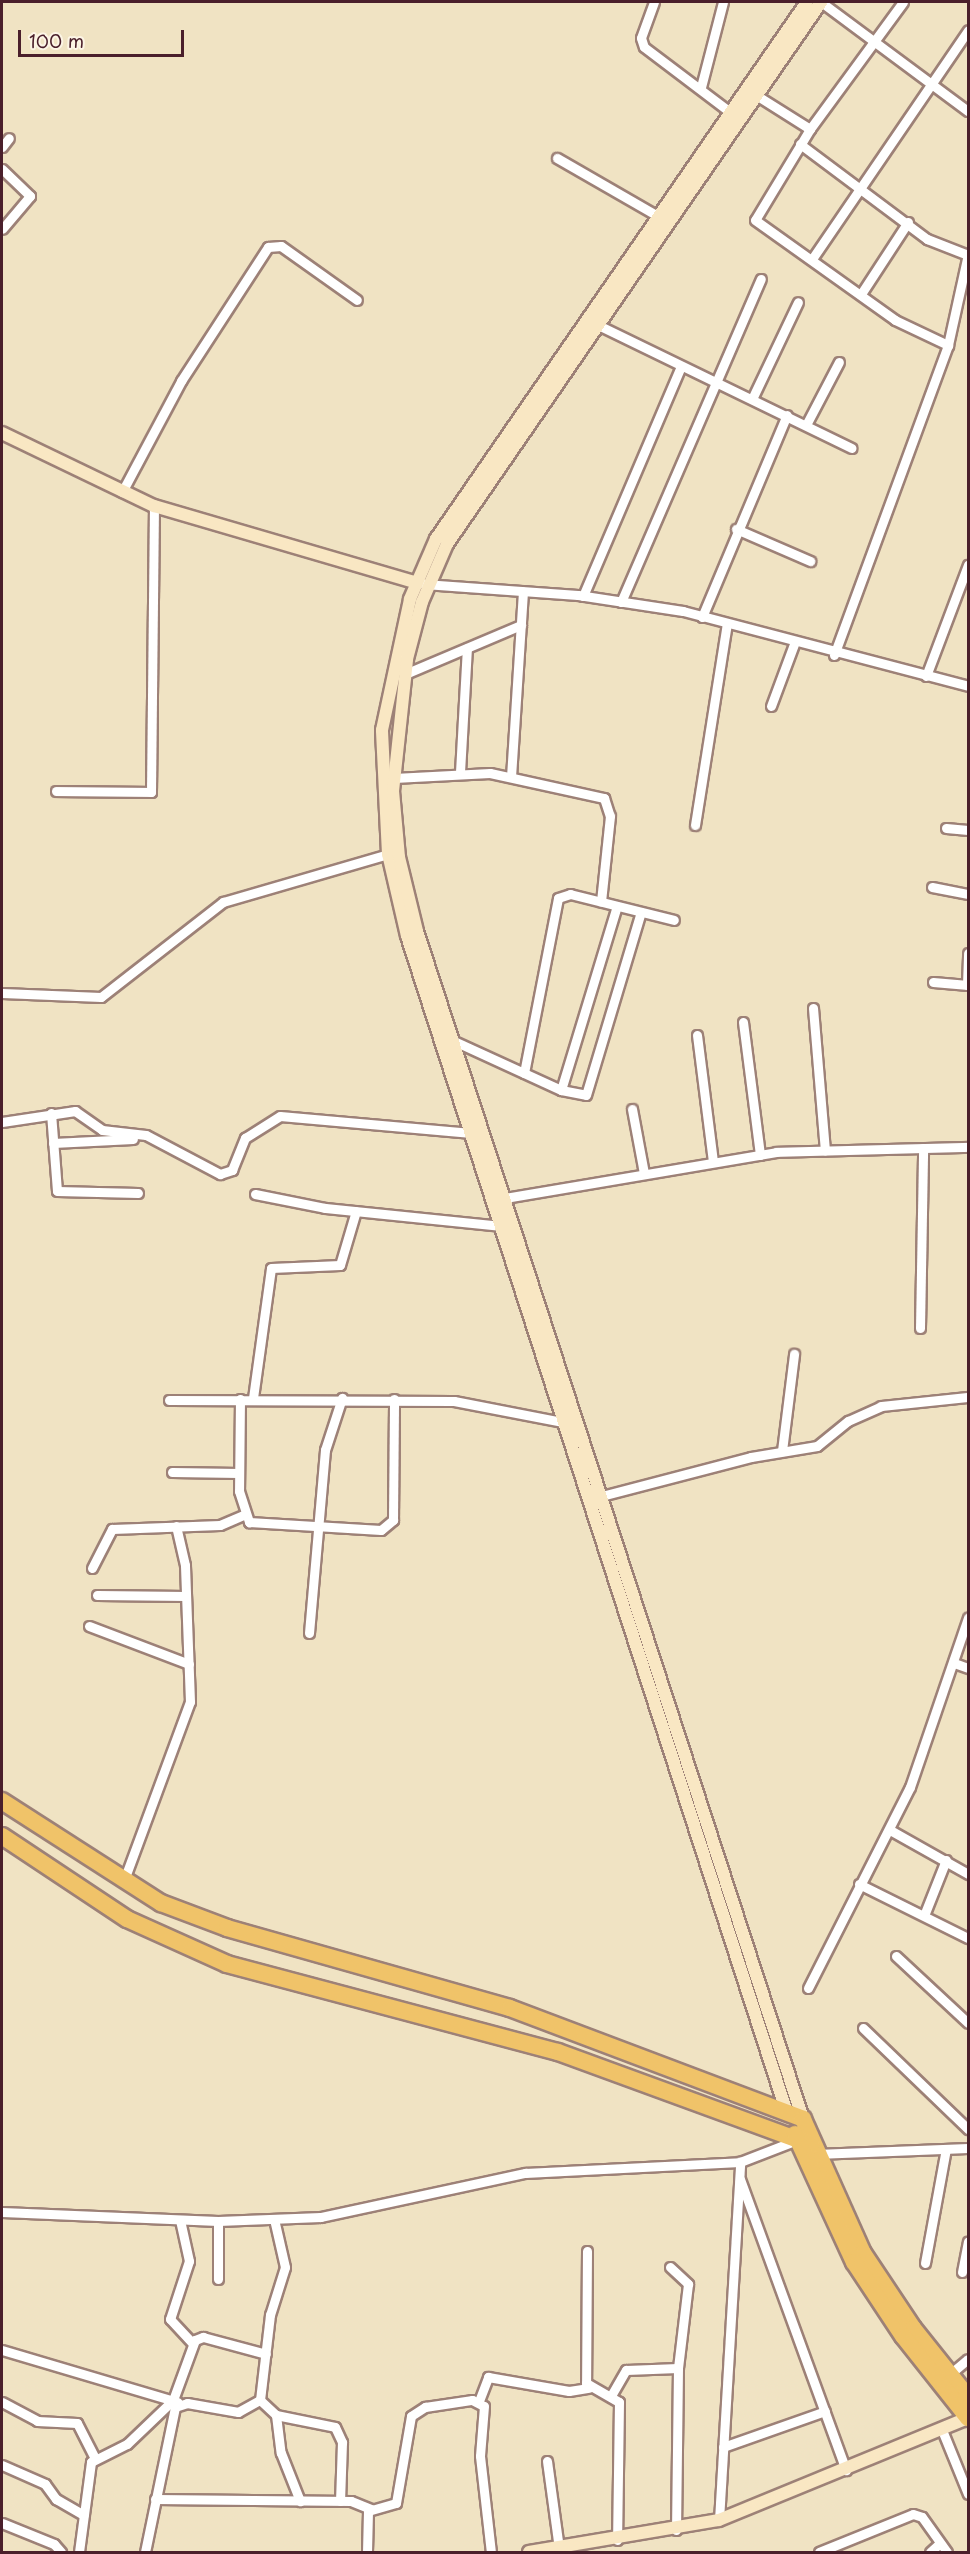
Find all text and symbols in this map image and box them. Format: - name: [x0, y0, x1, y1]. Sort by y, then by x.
- scale bar: [21, 18, 188, 56]
- text: 100 m: [29, 27, 84, 54]

